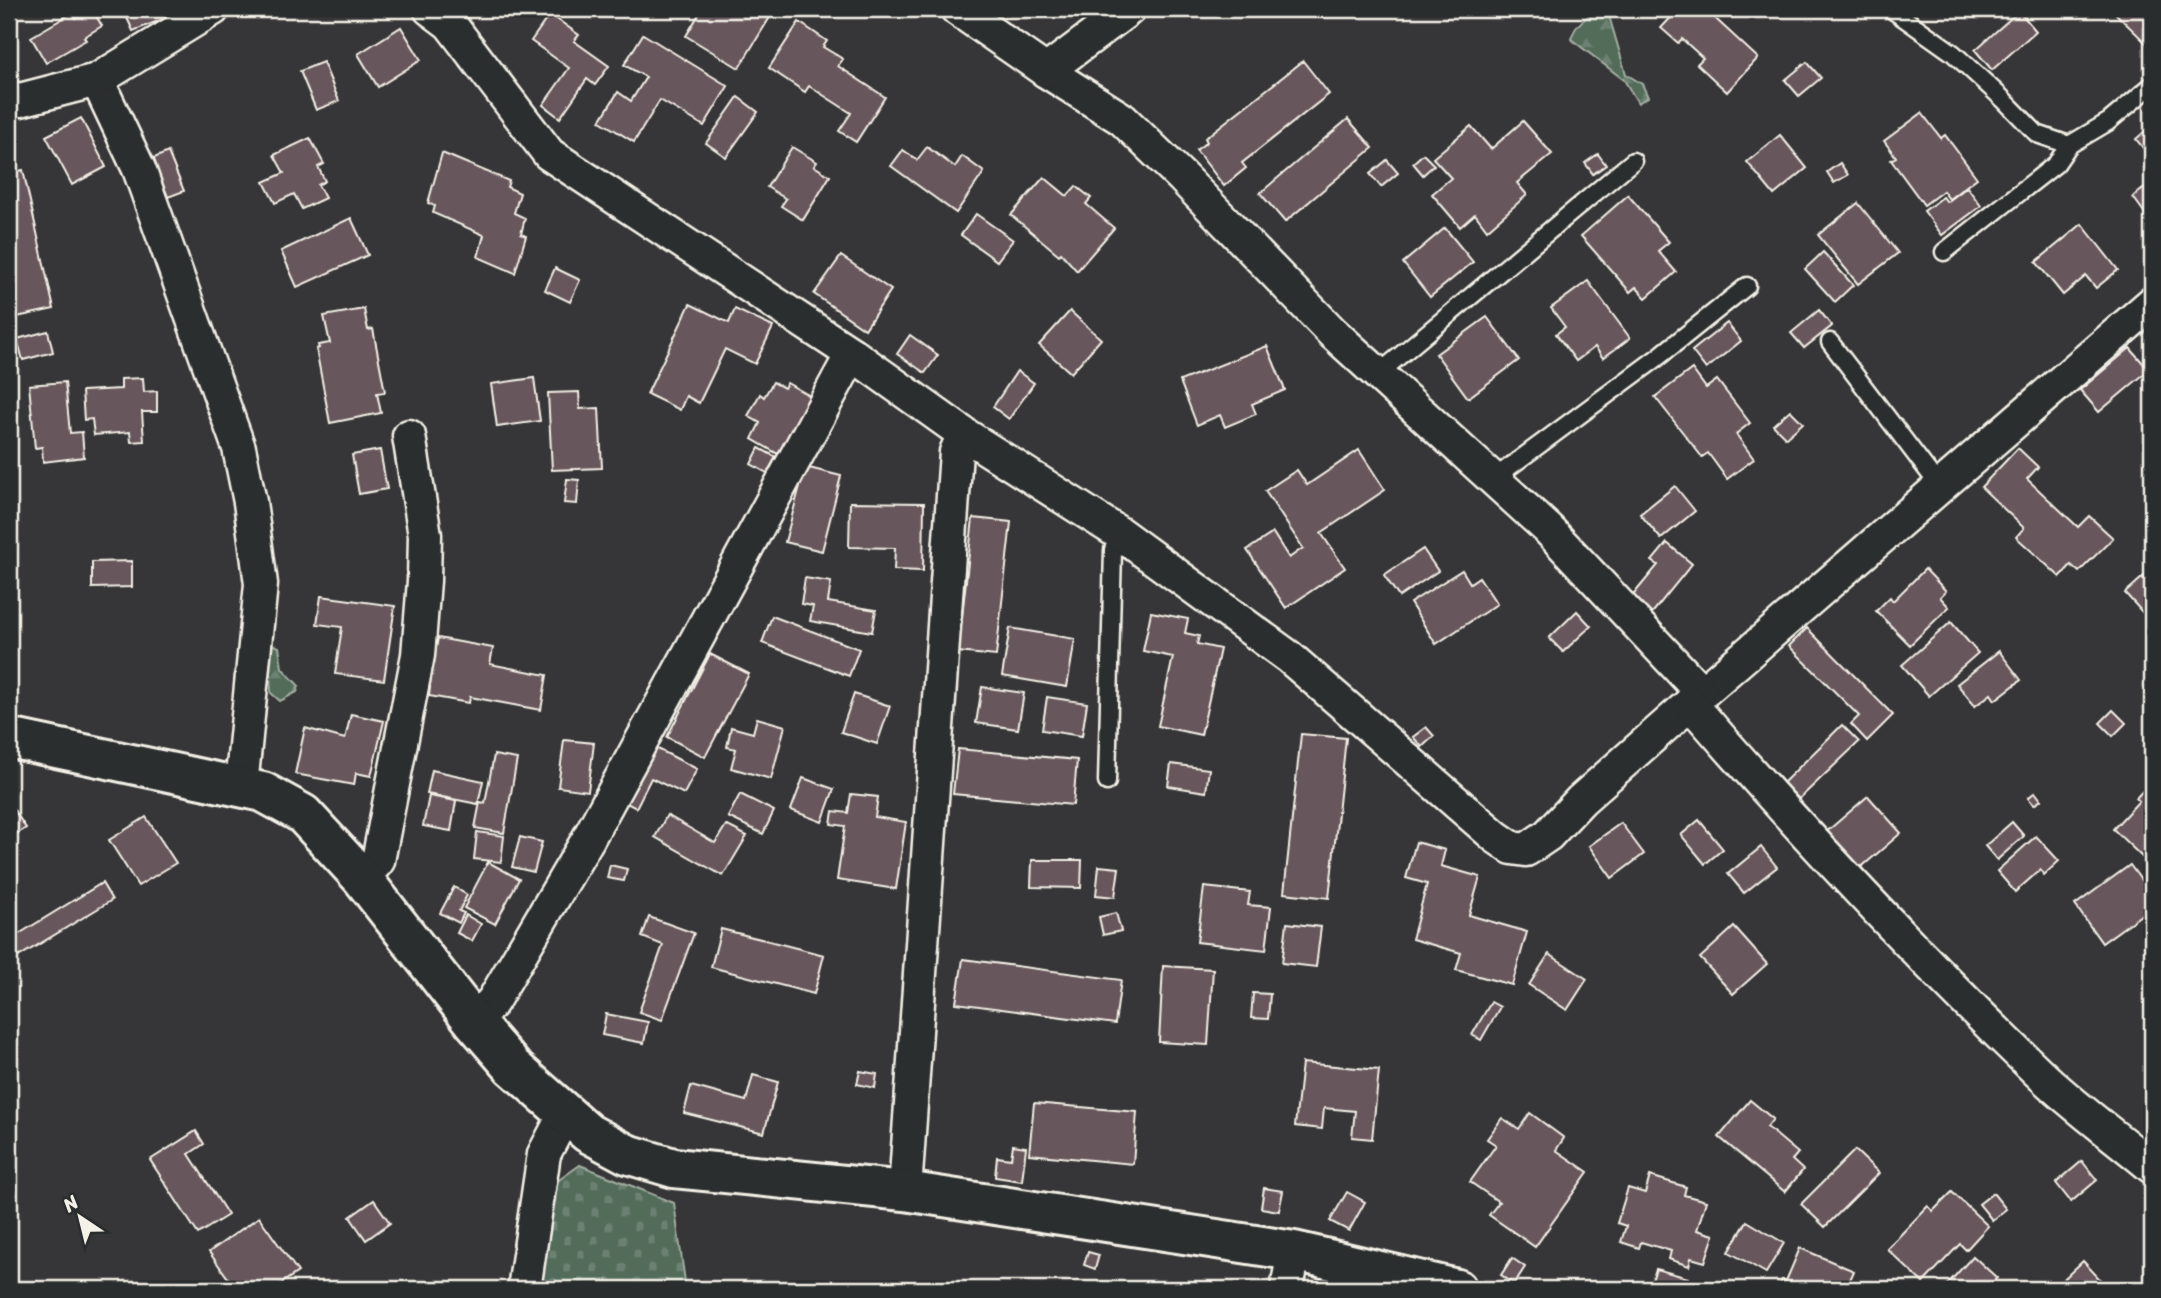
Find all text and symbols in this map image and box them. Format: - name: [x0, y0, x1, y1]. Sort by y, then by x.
- north arrow: [46, 1182, 116, 1252]
- text: N: [55, 1186, 86, 1221]

